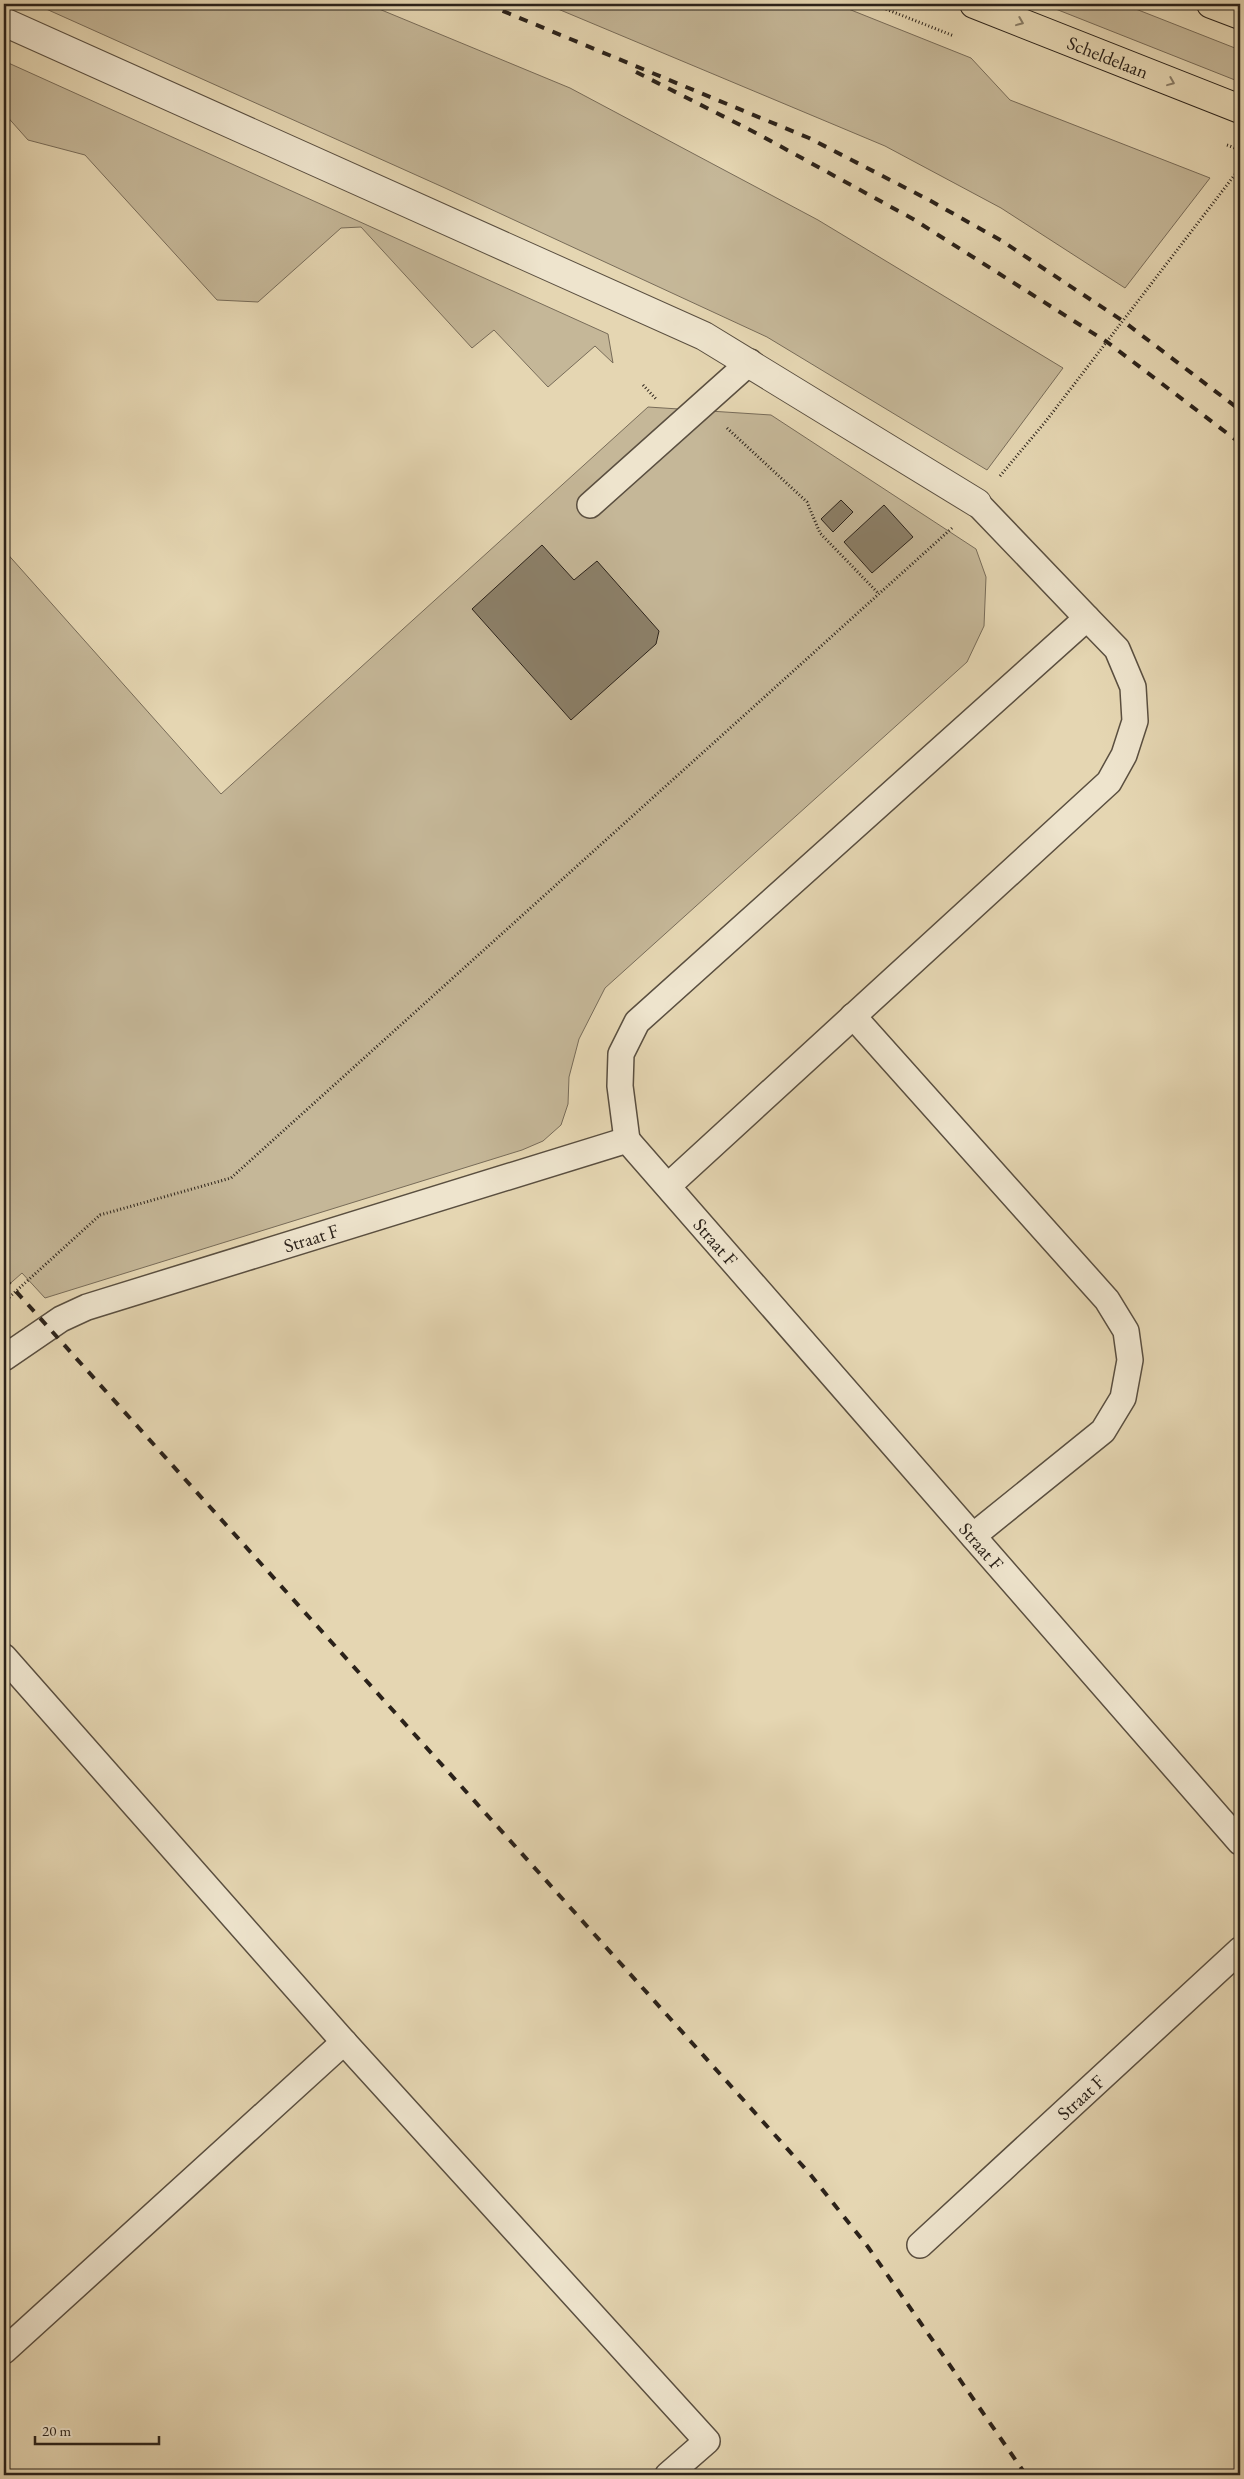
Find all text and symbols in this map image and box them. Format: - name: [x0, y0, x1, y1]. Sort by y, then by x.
- one-way arrow: [1015, 16, 1023, 26]
- street label: Scheldelaan: [1064, 30, 1152, 84]
- one-way arrow: [1166, 75, 1175, 86]
- street label: Straat F: [688, 1212, 744, 1271]
- street label: Straat F: [280, 1218, 341, 1258]
- street label: Straat F: [954, 1517, 1010, 1576]
- street label: Straat F: [1051, 2069, 1109, 2125]
- scale bar: [35, 2414, 159, 2446]
- text: 20 m: [42, 2421, 71, 2440]

